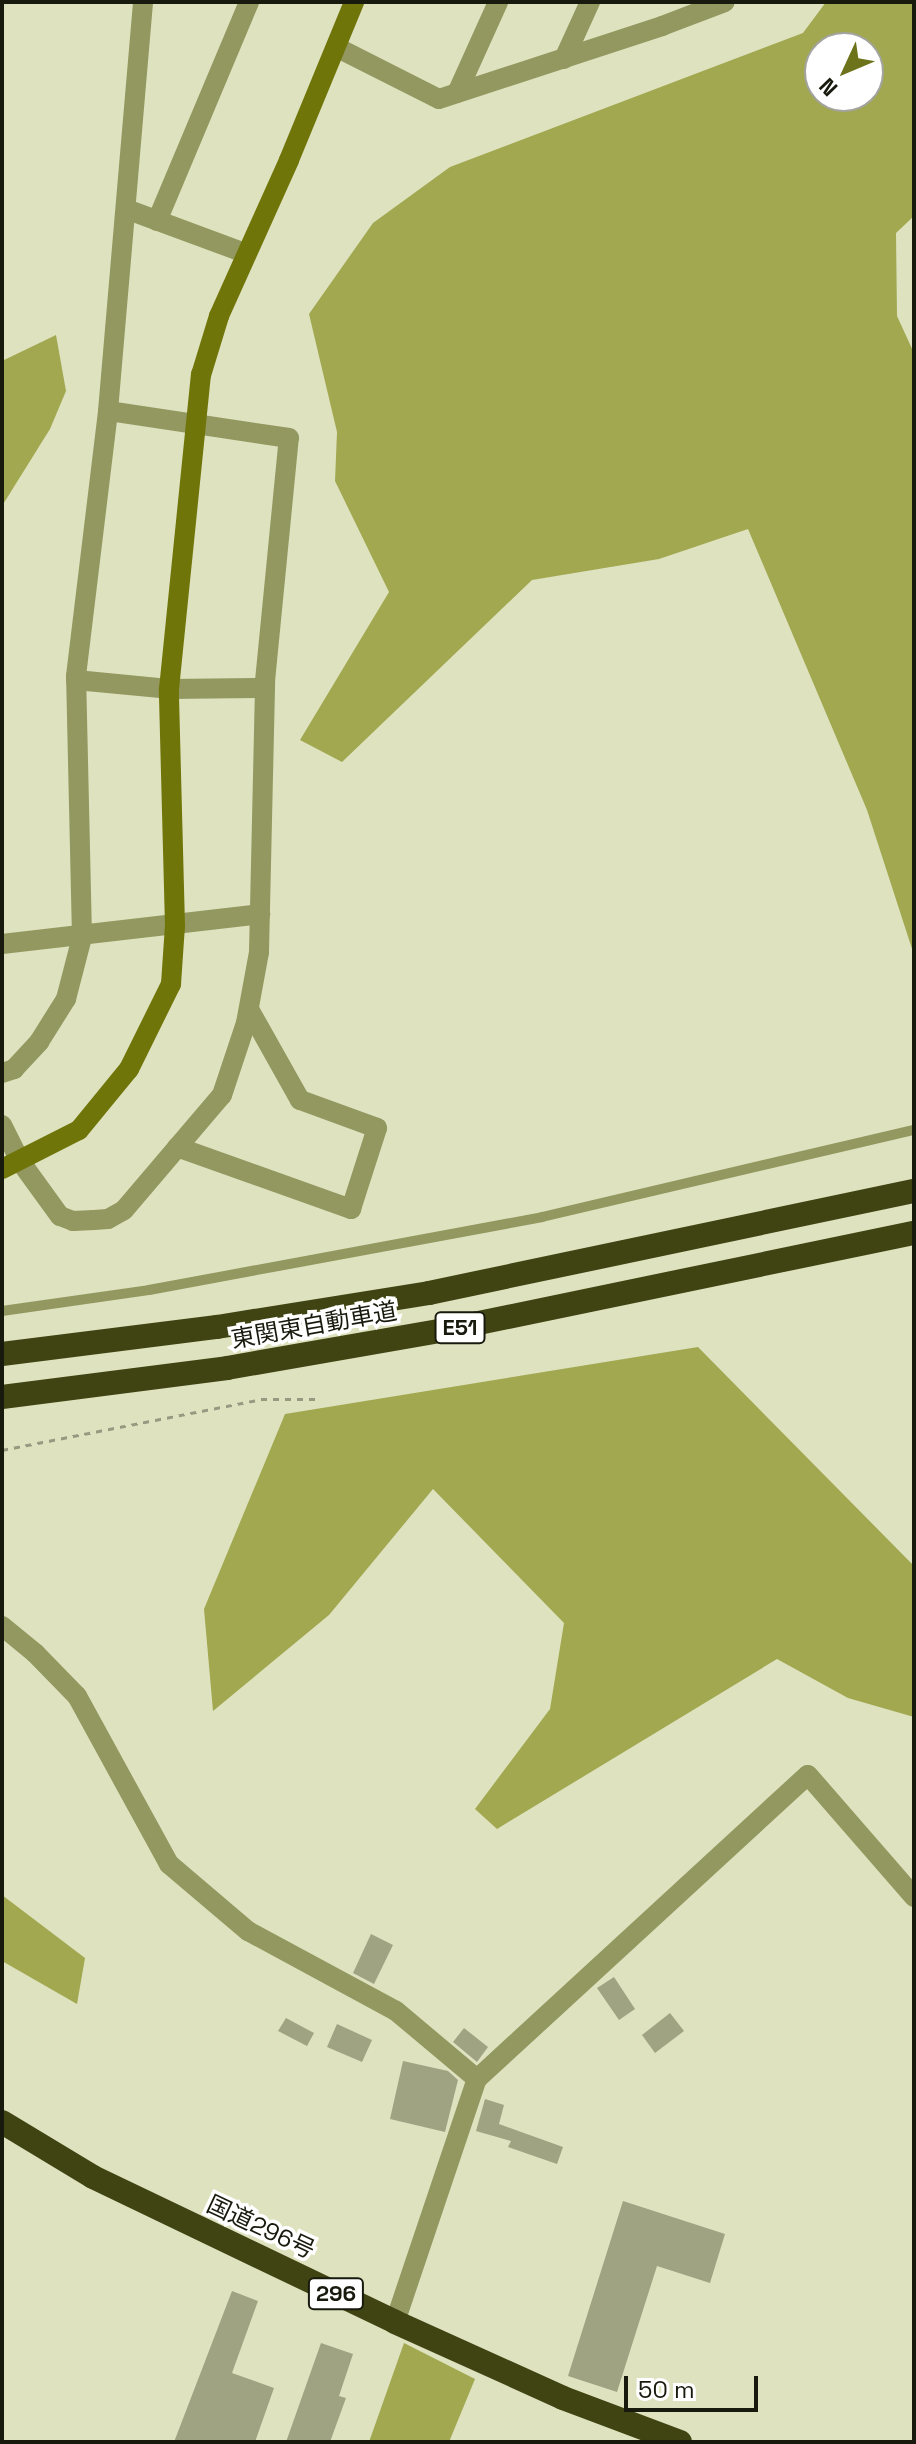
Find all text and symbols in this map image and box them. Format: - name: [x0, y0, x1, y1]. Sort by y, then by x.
- north arrow: [804, 32, 884, 112]
- text: N: [813, 72, 843, 102]
- street label: 東関東自動車道: [229, 1296, 399, 1354]
- road number: E51: [434, 1310, 486, 1346]
- street label: 国道296号: [202, 2189, 320, 2265]
- road number: 296: [306, 2276, 366, 2312]
- scale bar: [628, 2360, 762, 2410]
- text: 50 m: [638, 2374, 695, 2405]

